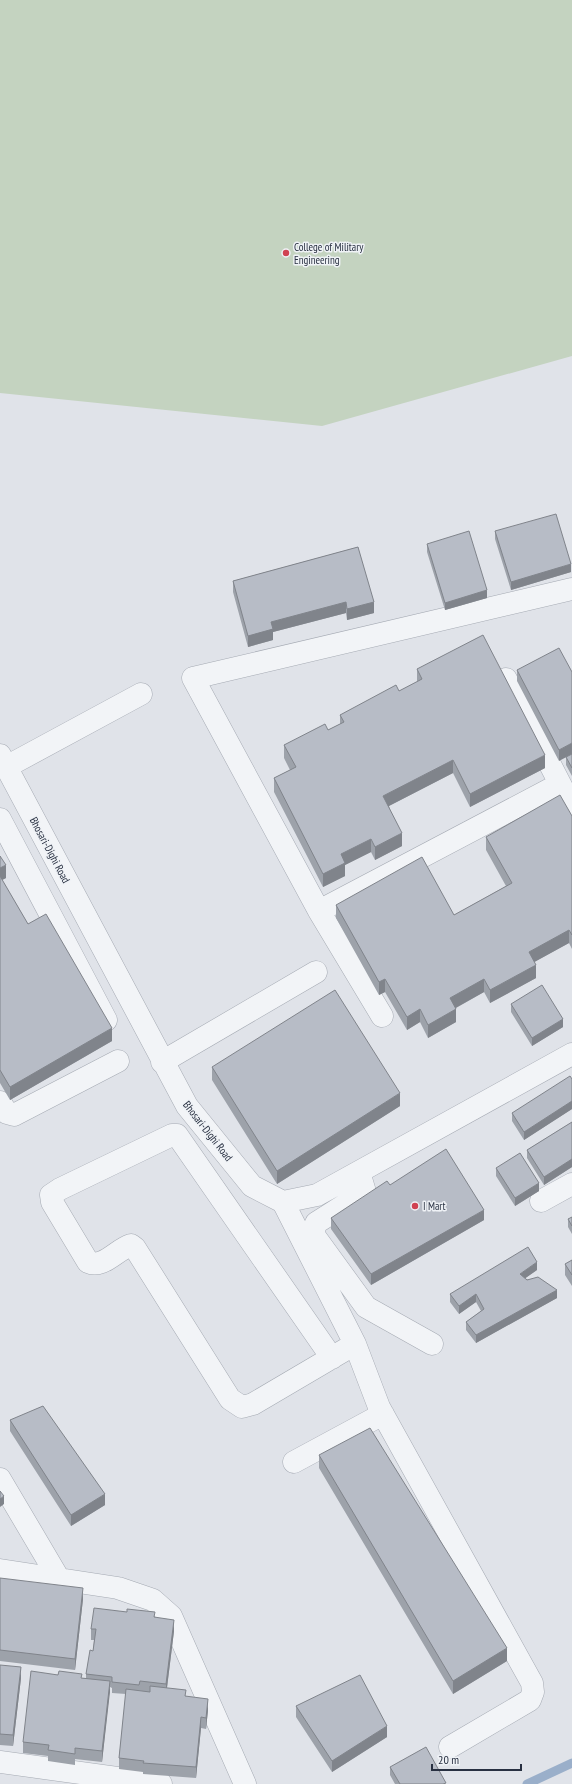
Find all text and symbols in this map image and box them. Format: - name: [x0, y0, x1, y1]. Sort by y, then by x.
- place label: College of Military Engineering: [294, 240, 364, 267]
- marker: College of Military Engineering: [281, 248, 291, 258]
- street label: Bhosari-Dighi Road: [27, 815, 73, 886]
- street label: Bhosari-Dighi Road: [180, 1098, 236, 1164]
- place label: I Mart: [423, 1199, 446, 1213]
- marker: I Mart: [410, 1201, 420, 1211]
- scale bar: [432, 1746, 521, 1772]
- text: 20 m: [438, 1752, 459, 1767]

